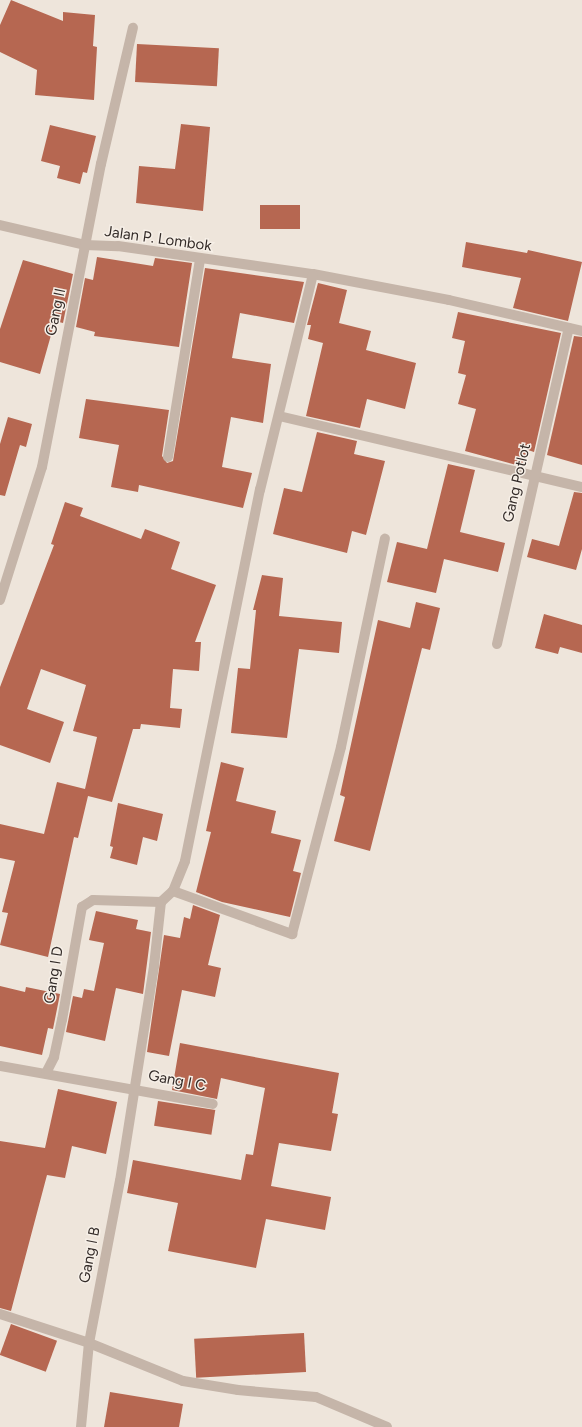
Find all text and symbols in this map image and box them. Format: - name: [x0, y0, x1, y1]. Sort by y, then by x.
- street label: Jalan P. Lombok: [103, 223, 213, 255]
- street label: Gang II: [42, 287, 70, 337]
- street label: Gang Potlot: [499, 442, 535, 524]
- street label: Gang I D: [41, 945, 67, 1005]
- street label: Gang I C: [147, 1067, 207, 1095]
- street label: Gang I B: [76, 1225, 104, 1285]

